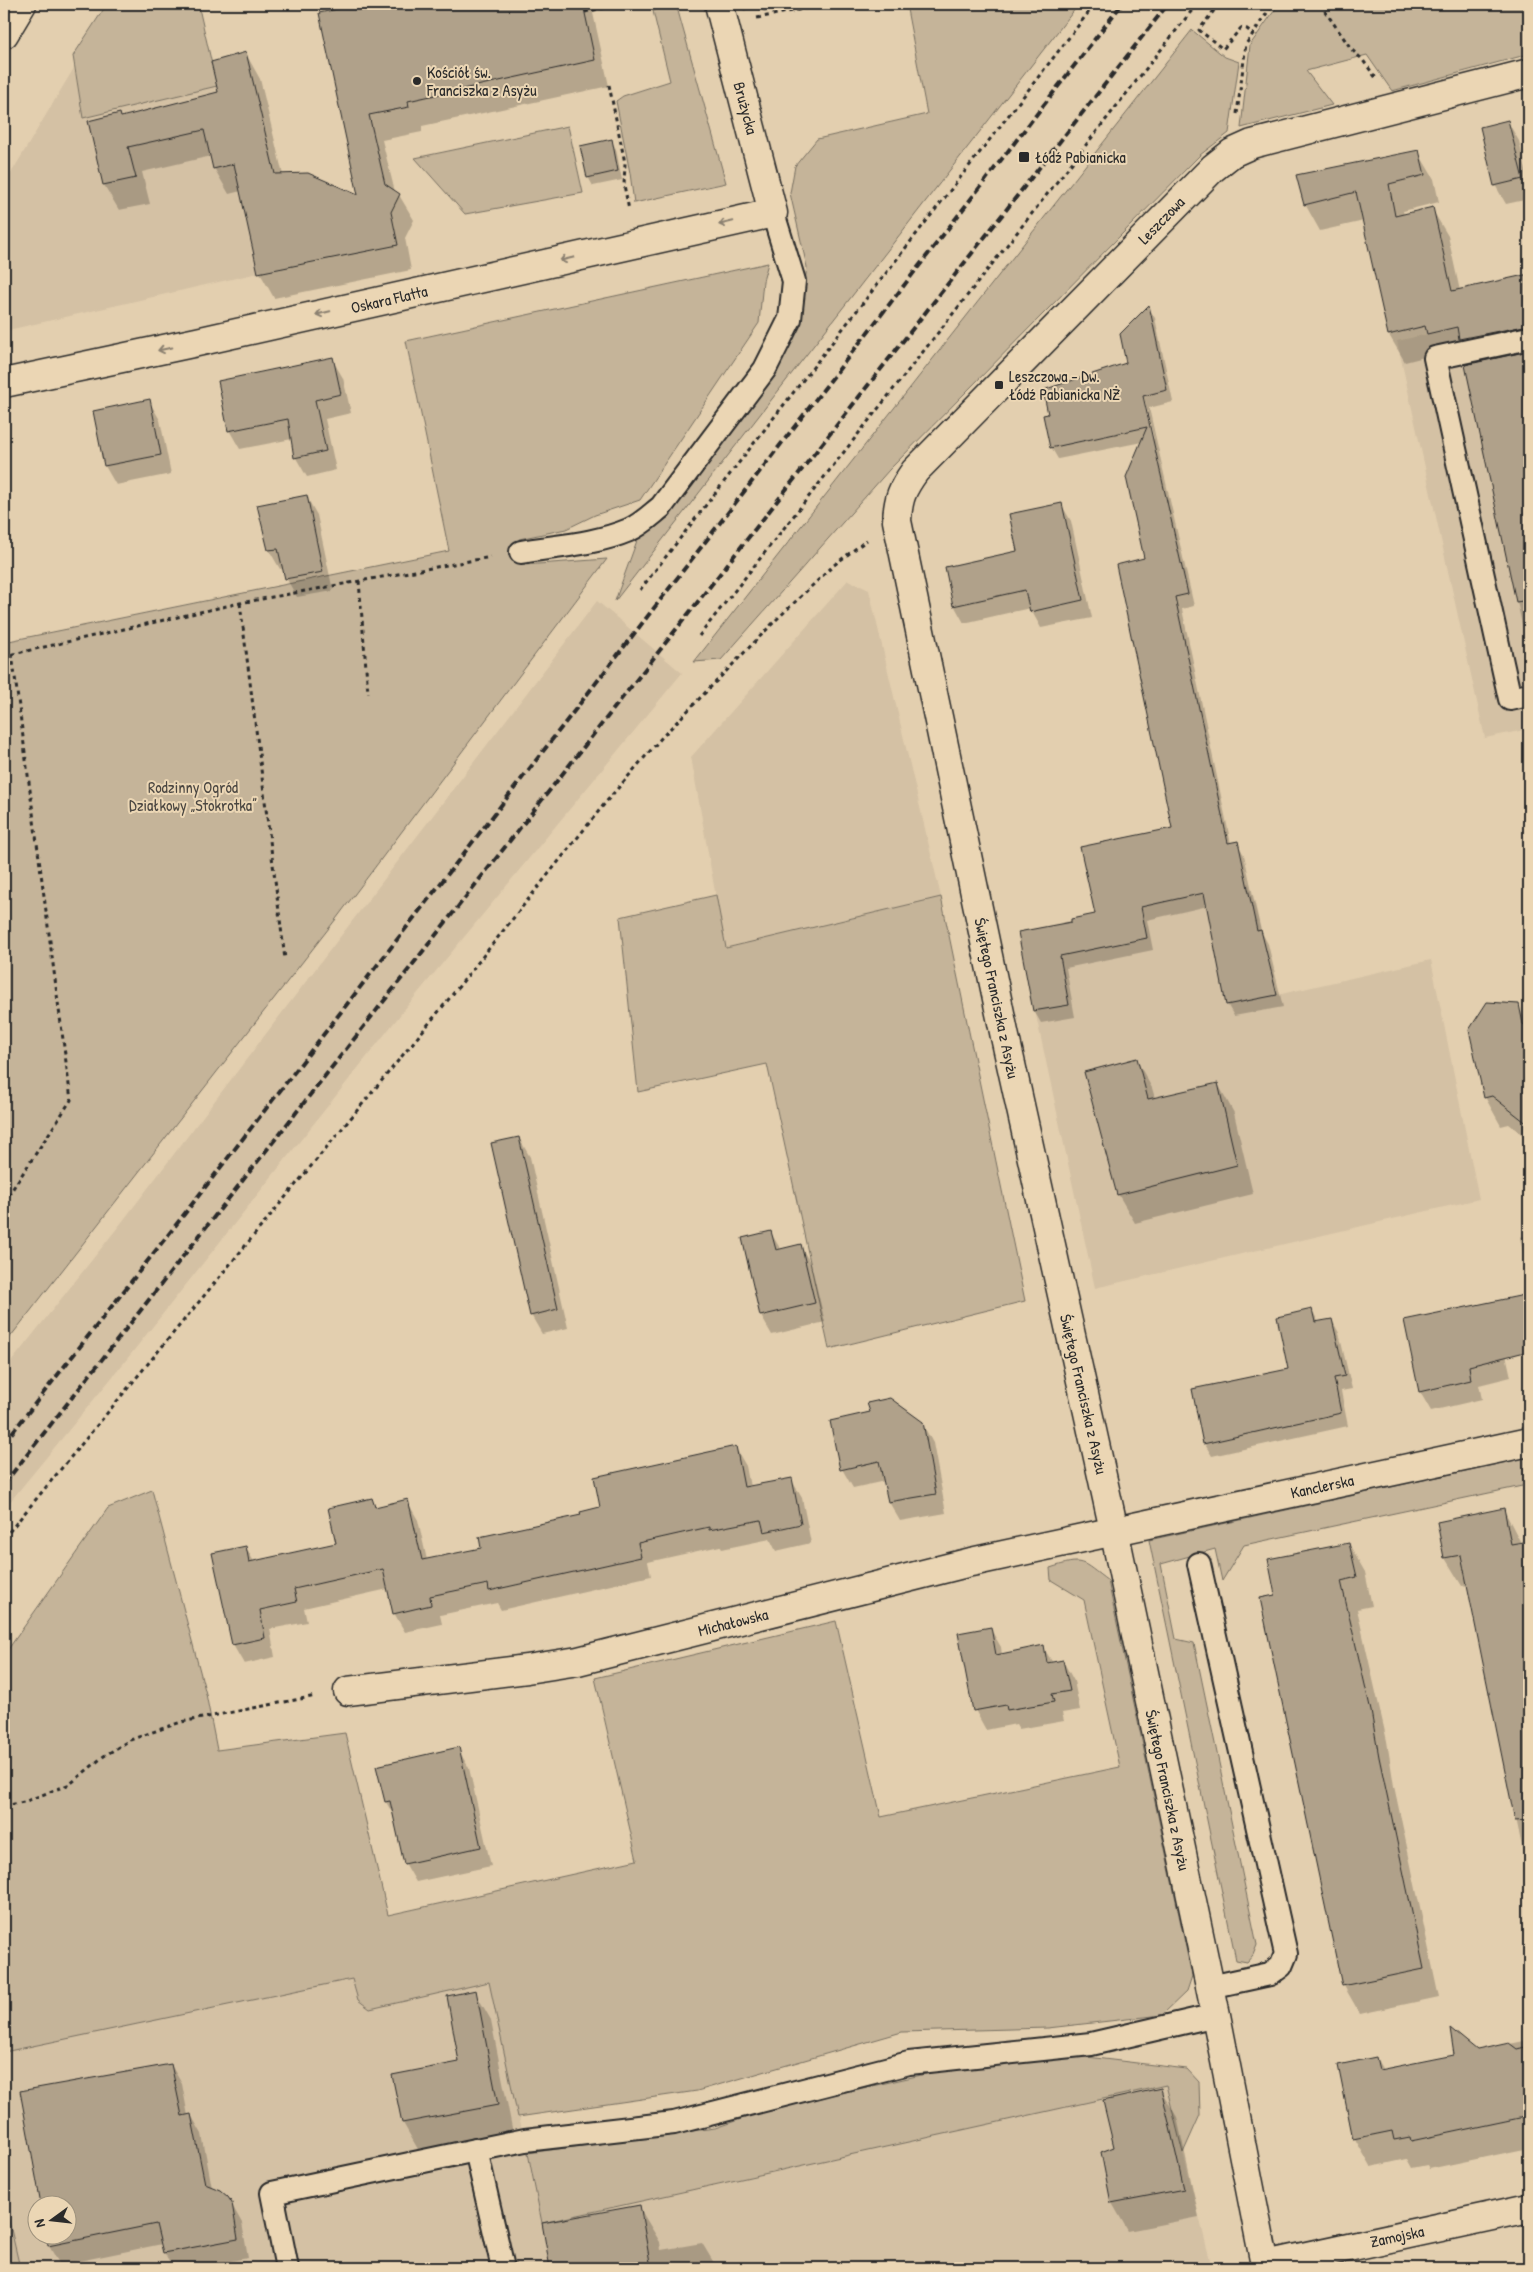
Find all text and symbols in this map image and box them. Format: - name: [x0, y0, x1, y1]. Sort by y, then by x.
- place label: Kościół św. Franciszka z Asyżu: [426, 61, 537, 101]
- marker: Kościół św. Franciszka z Asyżu: [411, 75, 423, 87]
- street label: Brużycka: [728, 79, 764, 137]
- place label: Łódź Pabianicka: [1035, 146, 1126, 168]
- marker: Łódź Pabianicka: [1017, 150, 1031, 164]
- street label: Leszczowa: [1133, 191, 1189, 249]
- one-way arrow: [718, 219, 734, 229]
- one-way arrow: [560, 255, 576, 264]
- street label: Oskara Flatta: [349, 280, 429, 318]
- one-way arrow: [316, 309, 332, 319]
- one-way arrow: [157, 345, 173, 354]
- place label: Leszczowa - Dw. Łódź Pabianicka NŻ: [1009, 365, 1120, 405]
- marker: Leszczowa - Dw. Łódź Pabianicka NŻ: [993, 379, 1005, 391]
- park label: Rodzinny Ogród Działkowy „Stokrotka”: [129, 776, 257, 816]
- street label: Świętego Franciszka z Asyżu: [969, 916, 1025, 1081]
- street label: Świętego Franciszka z Asyżu: [1055, 1312, 1113, 1477]
- street label: Kanclerska: [1288, 1469, 1356, 1503]
- street label: Michałowska: [696, 1603, 770, 1641]
- street label: Świętego Franciszka z Asyżu: [1140, 1708, 1196, 1873]
- north arrow: [28, 2194, 78, 2244]
- text: N: [29, 2217, 49, 2230]
- street label: Zamojska: [1368, 2220, 1426, 2252]

